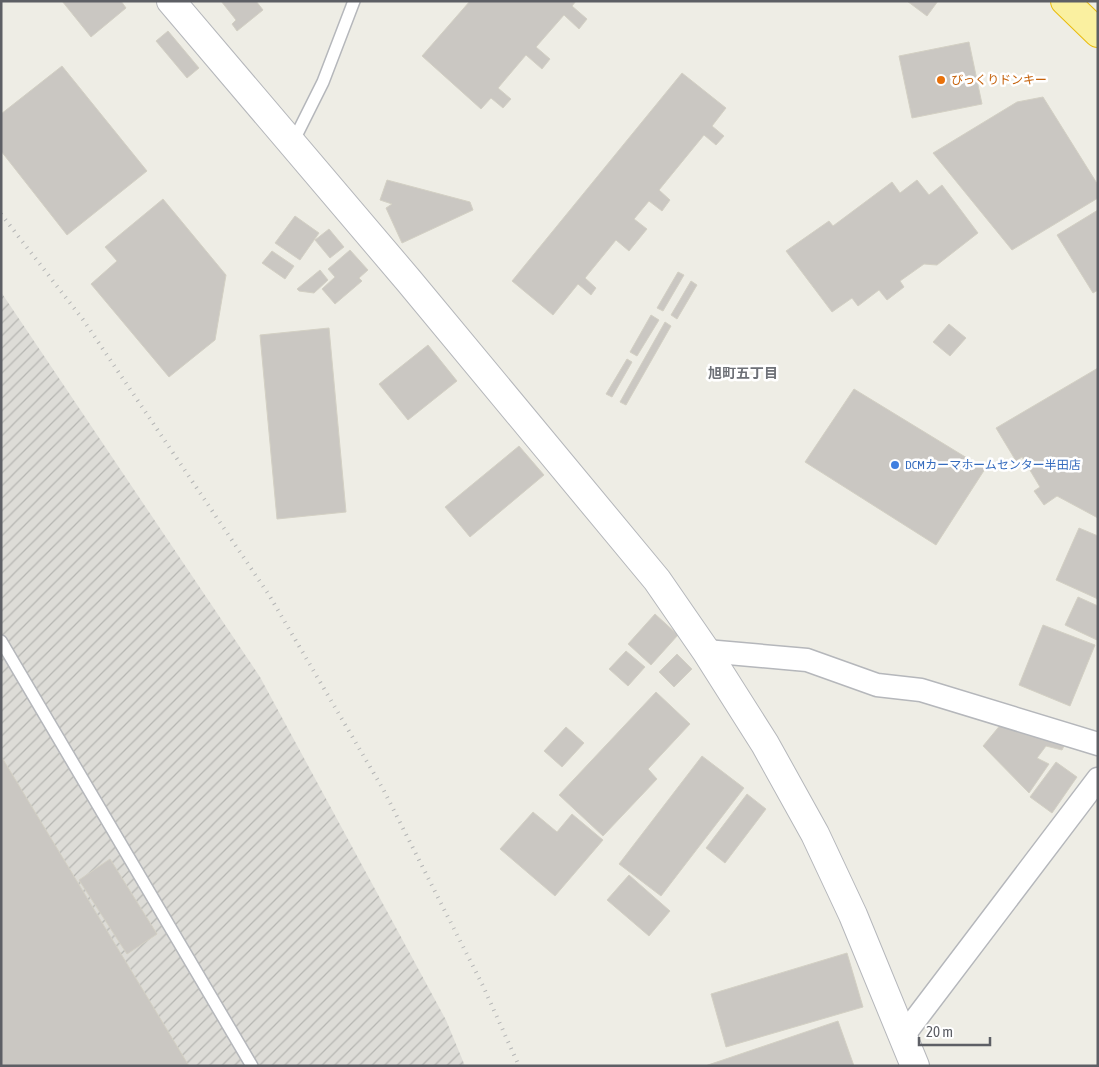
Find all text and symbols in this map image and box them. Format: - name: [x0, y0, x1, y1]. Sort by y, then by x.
- place label: びっくりドンキー: [951, 73, 1047, 87]
- marker: びっくりドンキー: [935, 74, 947, 86]
- district label: 旭町五丁目: [708, 365, 778, 381]
- place label: DCMカーマホームセンター半田店: [905, 458, 1081, 472]
- marker: DCMカーマホームセンター半田店: [889, 459, 901, 471]
- scale bar: [919, 1014, 990, 1046]
- text: 20 m: [926, 1023, 953, 1040]

